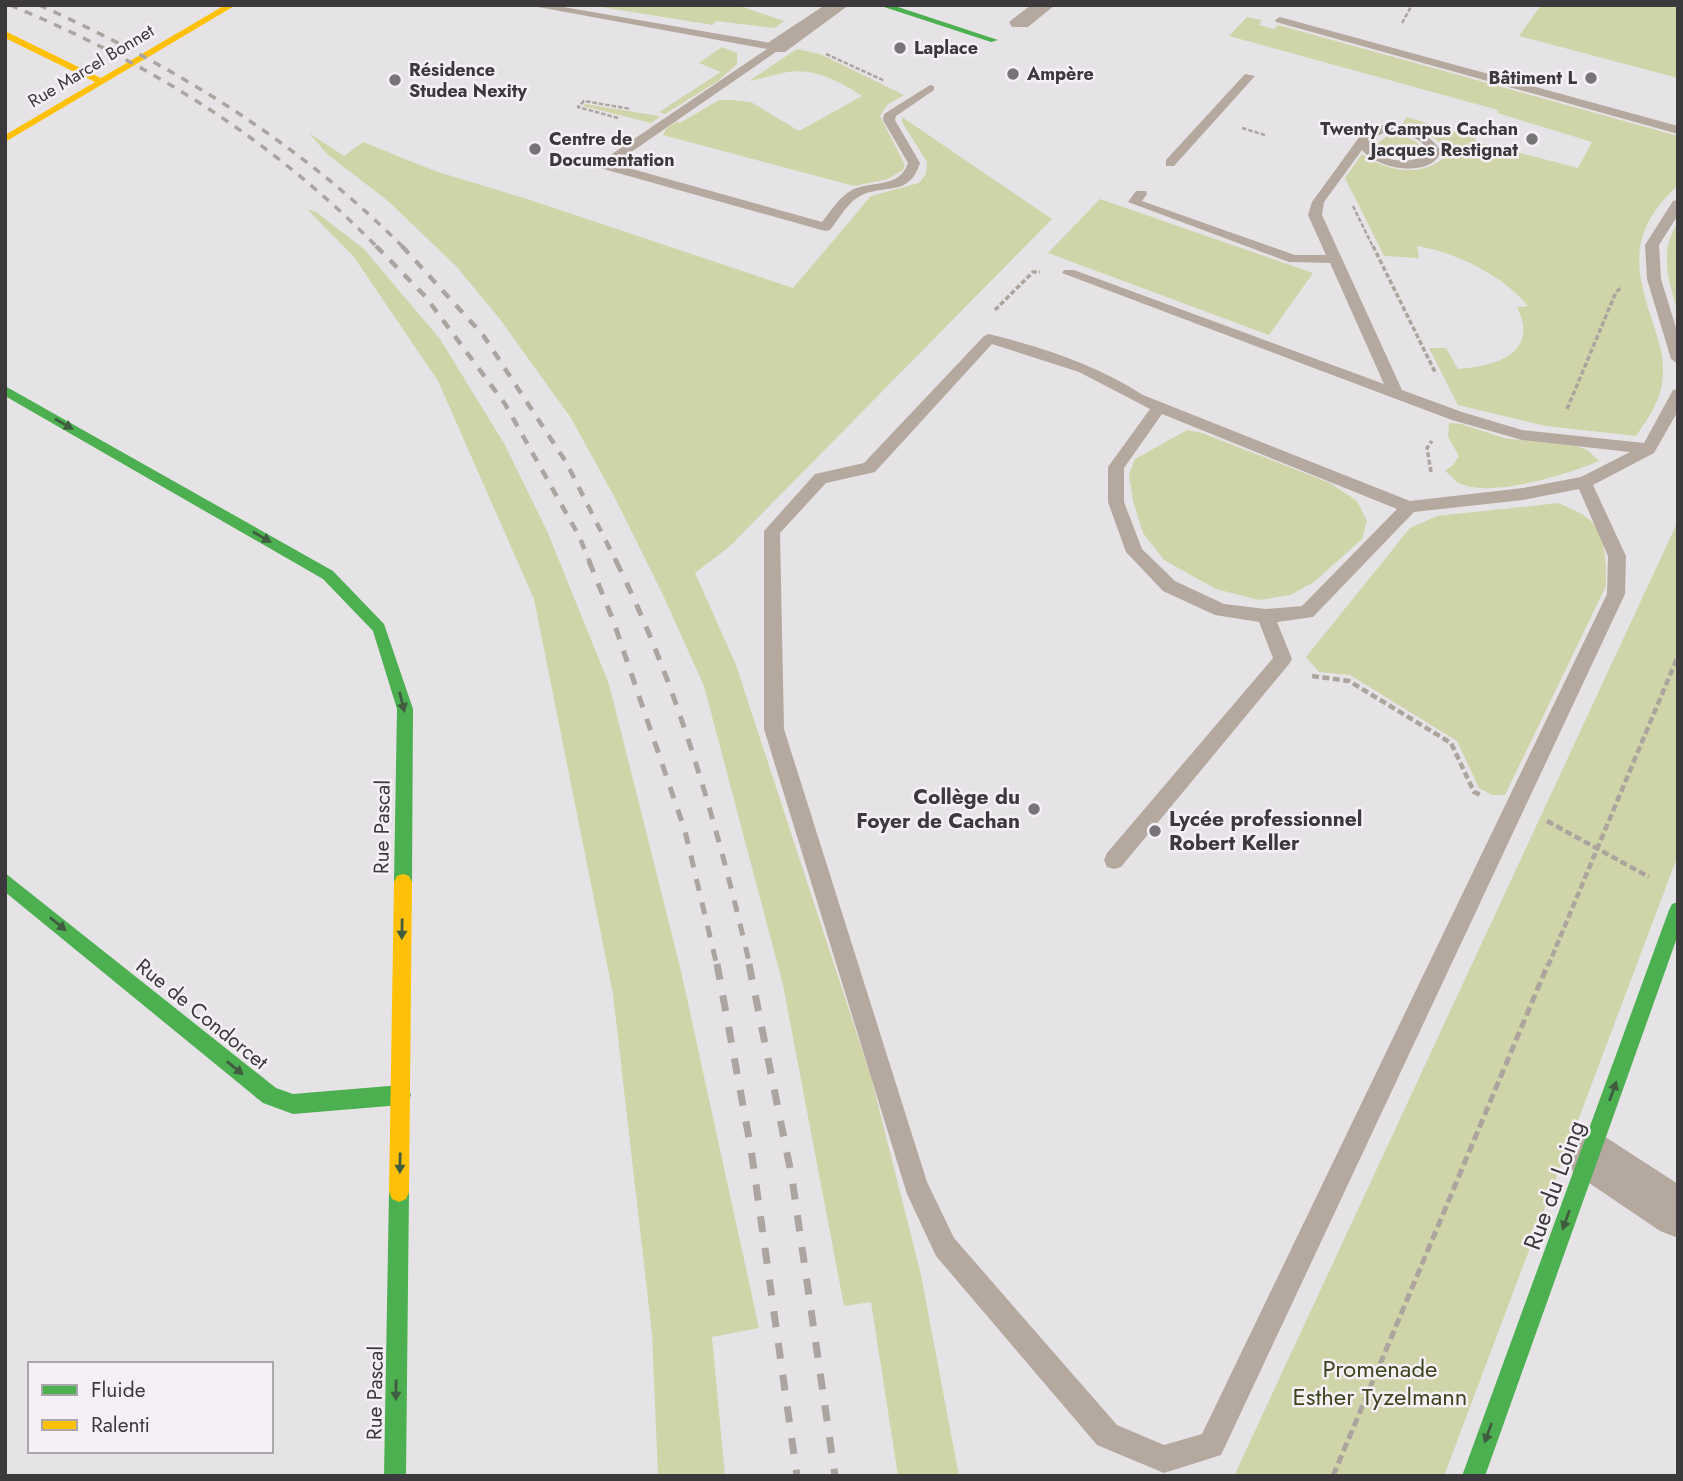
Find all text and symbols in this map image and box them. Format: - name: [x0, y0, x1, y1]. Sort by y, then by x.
- street label: Rue Marcel Bonnet: [23, 18, 160, 114]
- place label: Laplace: [914, 35, 978, 61]
- marker: Laplace: [892, 40, 908, 56]
- place label: Résidence Studea Nexity: [409, 57, 527, 104]
- place label: Ampère: [1026, 61, 1094, 87]
- place label: Bâtiment L: [1489, 65, 1577, 91]
- marker: Ampère: [1005, 66, 1021, 82]
- marker: Bâtiment L: [1583, 70, 1599, 86]
- marker: Résidence Studea Nexity: [387, 72, 403, 88]
- place label: Twenty Campus Cachan Jacques Restignat: [1320, 116, 1518, 163]
- place label: Centre de Documentation: [549, 126, 675, 173]
- marker: Twenty Campus Cachan Jacques Restignat: [1524, 131, 1540, 147]
- marker: Centre de Documentation: [527, 141, 543, 157]
- one-way arrow: [55, 417, 74, 430]
- one-way arrow: [252, 531, 271, 543]
- one-way arrow: [397, 691, 408, 713]
- street label: Rue Pascal: [366, 780, 398, 874]
- place label: Collège du Foyer de Cachan: [856, 782, 1020, 836]
- marker: Collège du Foyer de Cachan: [1026, 801, 1042, 817]
- place label: Lycée professionnel Robert Keller: [1169, 804, 1363, 858]
- marker: Lycée professionnel Robert Keller: [1147, 823, 1163, 839]
- one-way arrow: [50, 916, 67, 931]
- one-way arrow: [396, 918, 407, 940]
- street label: Rue de Condorcet: [130, 951, 274, 1077]
- one-way arrow: [225, 1060, 243, 1075]
- one-way arrow: [1608, 1081, 1619, 1102]
- street label: Rue du Loing: [1514, 1115, 1594, 1255]
- one-way arrow: [394, 1152, 406, 1174]
- one-way arrow: [1561, 1209, 1572, 1230]
- street label: Rue Pascal: [359, 1346, 391, 1440]
- park label: Promenade Esther Tyzelmann: [1293, 1351, 1467, 1414]
- legend: [28, 1362, 273, 1453]
- text: Fluide: [91, 1375, 146, 1405]
- one-way arrow: [390, 1380, 402, 1402]
- text: Ralenti: [91, 1410, 150, 1440]
- one-way arrow: [1483, 1423, 1494, 1444]

